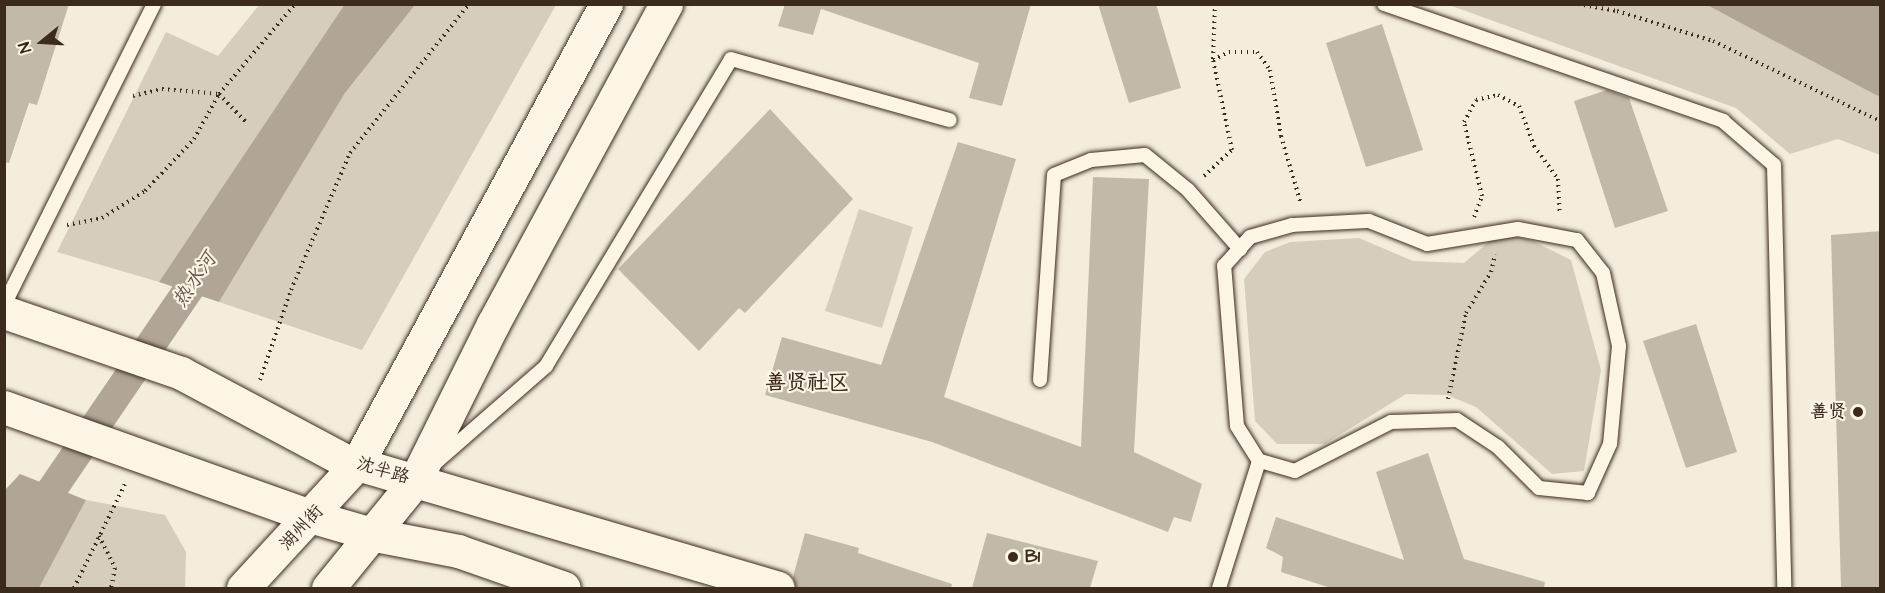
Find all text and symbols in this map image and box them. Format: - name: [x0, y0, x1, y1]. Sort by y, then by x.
- north arrow: [12, 12, 72, 72]
- text: N: [13, 39, 37, 56]
- water label: 热水河: [168, 248, 222, 312]
- district label: 善贤社区: [765, 370, 849, 396]
- place label: 善贤: [1810, 401, 1846, 423]
- marker: 善贤: [1851, 405, 1865, 419]
- street label: 沈半路: [354, 453, 412, 489]
- street label: 湖州街: [276, 501, 328, 555]
- place label: B1: [1025, 546, 1040, 568]
- marker: B1: [1006, 550, 1020, 564]

